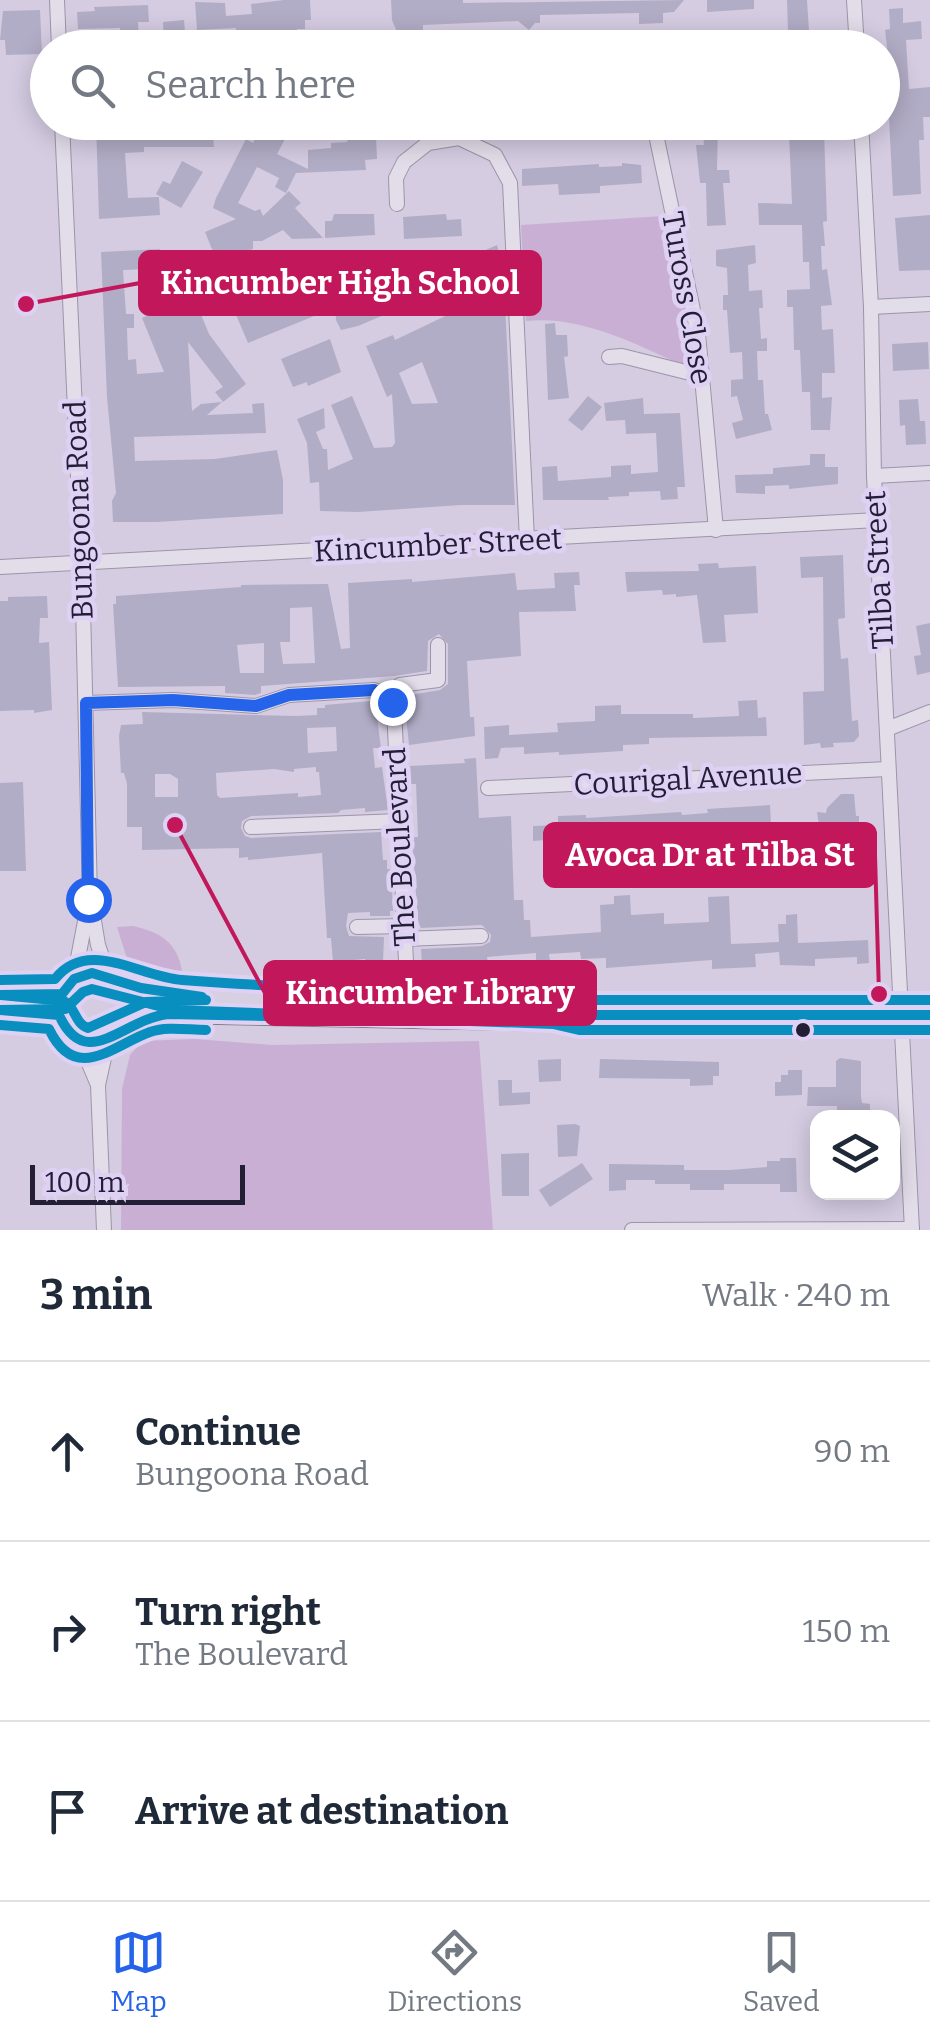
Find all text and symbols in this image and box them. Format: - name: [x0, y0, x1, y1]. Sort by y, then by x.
- search box: [30, 30, 900, 140]
- icon: search: [65, 58, 120, 113]
- text: Search here: [145, 62, 356, 108]
- street label: Tuross Close: [654, 209, 720, 387]
- callout: Kincumber High School: [140, 252, 540, 314]
- text: Kincumber High School: [160, 264, 520, 302]
- street label: Bungoona Road: [57, 400, 101, 620]
- street label: Tilba Street: [857, 490, 901, 650]
- street label: Kincumber Street: [313, 521, 563, 569]
- route end: [370, 680, 416, 726]
- street label: The Boulevard: [377, 746, 423, 948]
- street label: Courigal Avenue: [573, 755, 803, 803]
- callout: Avoca Dr at Tilba St: [545, 824, 875, 886]
- text: Avoca Dr at Tilba St: [565, 836, 855, 874]
- route start: [66, 877, 112, 923]
- callout: Kincumber Library: [265, 962, 595, 1024]
- text: Kincumber Library: [285, 974, 575, 1012]
- unlabelled marker: [793, 1020, 813, 1040]
- map controls: [810, 1110, 900, 1200]
- button: layers: [810, 1110, 900, 1200]
- scale bar: [30, 1160, 245, 1204]
- text: 100 m: [45, 1166, 125, 1199]
- text: 3 min: [40, 1270, 152, 1320]
- text: Walk · 240 m: [702, 1276, 890, 1314]
- text: Continue: [135, 1409, 301, 1455]
- icon: ahead: [40, 1424, 95, 1479]
- text: 90 m: [814, 1432, 890, 1470]
- text: Bungoona Road: [135, 1455, 369, 1493]
- text: Turn right: [135, 1589, 321, 1635]
- icon: right: [40, 1604, 95, 1659]
- text: 150 m: [802, 1612, 890, 1650]
- text: The Boulevard: [135, 1635, 348, 1673]
- icon: arrive: [40, 1784, 95, 1839]
- text: Arrive at destination: [135, 1788, 508, 1834]
- tab: Map: [110, 1925, 167, 2018]
- tab: Directions: [387, 1925, 522, 2018]
- tab: Saved: [743, 1925, 820, 2018]

